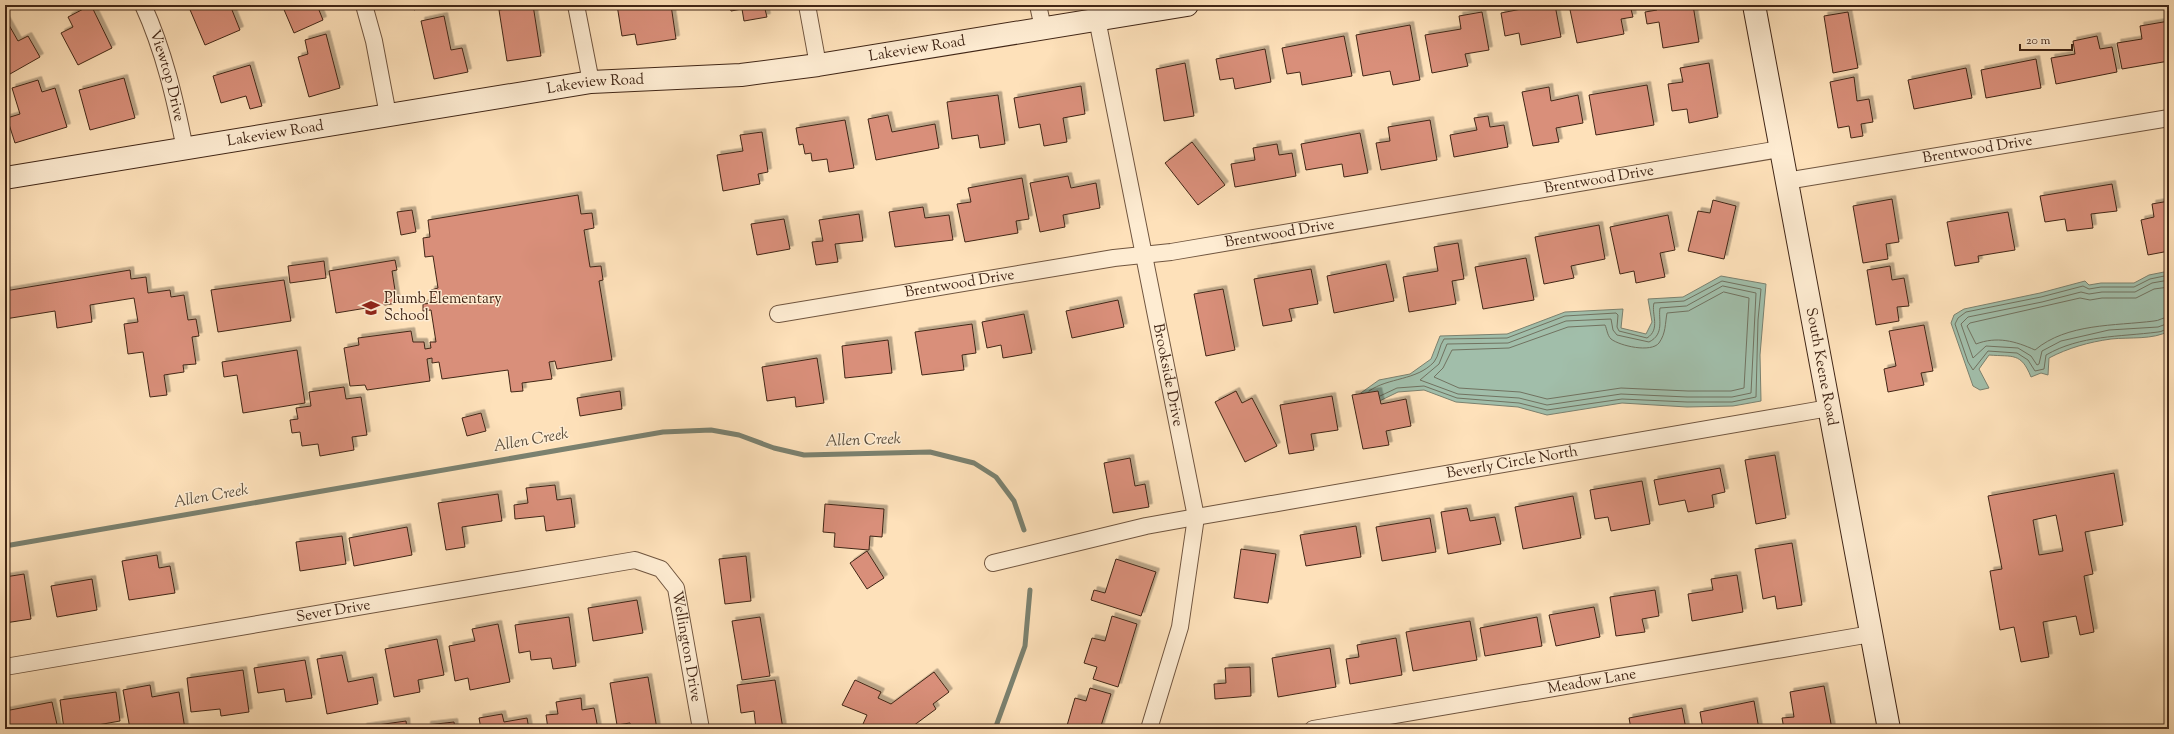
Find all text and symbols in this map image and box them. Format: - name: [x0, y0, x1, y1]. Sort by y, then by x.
- scale bar: [2020, 26, 2072, 52]
- street label: Viewtop Drive: [144, 27, 190, 124]
- street label: Lakeview Road: [867, 31, 967, 67]
- text: 20 m: [2026, 32, 2051, 50]
- street label: Lakeview Road: [545, 69, 645, 100]
- street label: Lakeview Road: [226, 115, 326, 152]
- street label: Brentwood Drive: [1921, 130, 2034, 169]
- street label: Brentwood Drive: [1542, 160, 1655, 199]
- street label: Brentwood Drive: [1223, 214, 1336, 253]
- street label: Brentwood Drive: [903, 264, 1016, 303]
- place label: Plumb Elementary School: [384, 289, 502, 327]
- school or university icon: Plumb Elementary School: [361, 298, 381, 318]
- street label: South Keene Road: [1800, 306, 1843, 428]
- street label: Brookside Drive: [1147, 322, 1188, 428]
- water label: Allen Creek: [492, 423, 570, 459]
- water label: Allen Creek: [825, 428, 901, 454]
- street label: Beverly Circle North: [1445, 441, 1580, 484]
- water label: Allen Creek: [172, 479, 250, 515]
- street label: Wellington Drive: [666, 589, 706, 704]
- street label: Sever Drive: [295, 595, 372, 628]
- street label: Meadow Lane: [1546, 664, 1638, 699]

